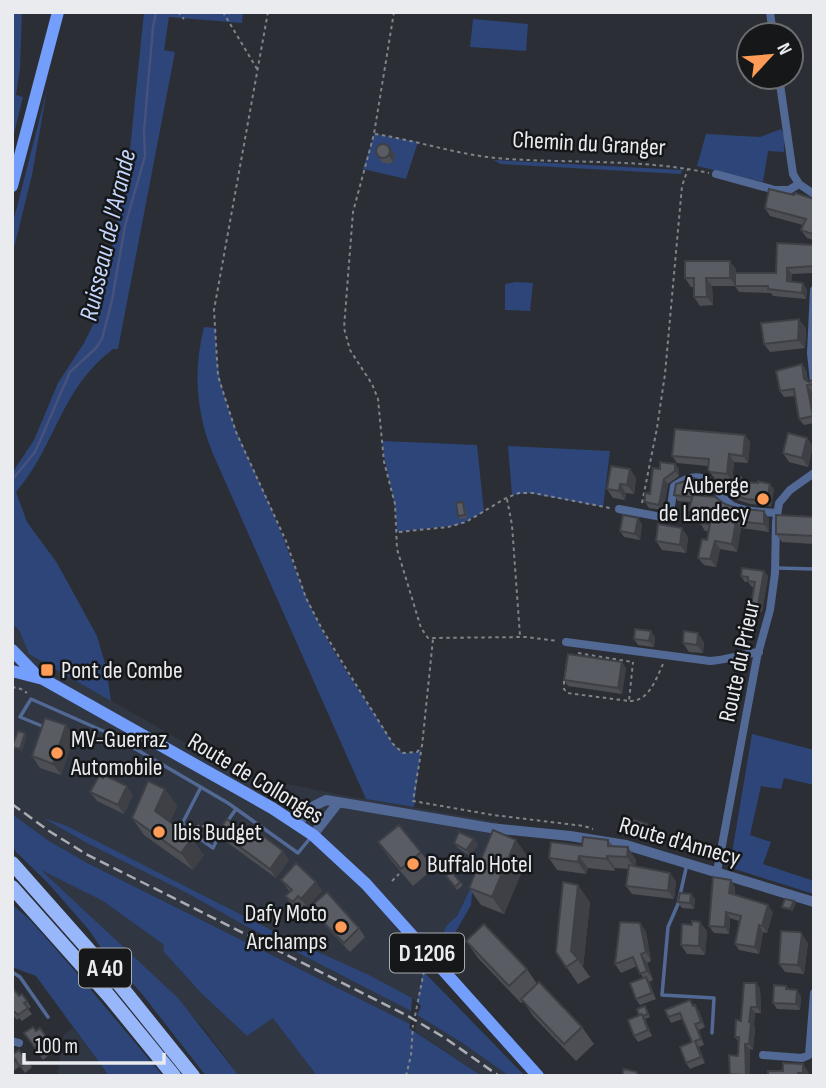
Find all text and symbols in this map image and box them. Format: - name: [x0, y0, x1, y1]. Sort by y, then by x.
- north arrow: [735, 21, 805, 91]
- text: N: [771, 40, 796, 59]
- street label: Chemin du Granger: [512, 125, 666, 162]
- water label: Ruisseau de l'Arande: [74, 147, 143, 324]
- place label: Auberge de Landecy: [659, 471, 749, 528]
- marker: Auberge de Landecy: [755, 491, 771, 507]
- street label: Route du Prieur: [712, 598, 767, 724]
- place label: Pont de Combe: [61, 656, 183, 685]
- marker: Pont de Combe: [39, 662, 55, 678]
- place label: MV-Guerraz Automobile: [70, 725, 167, 782]
- street label: Route de Collonges: [183, 727, 329, 830]
- marker: MV-Guerraz Automobile: [49, 745, 65, 761]
- street label: Route d'Annecy: [616, 810, 744, 873]
- place label: Ibis Budget: [173, 818, 262, 847]
- marker: Ibis Budget: [151, 824, 167, 840]
- place label: Buffalo Hotel: [427, 850, 532, 879]
- marker: Buffalo Hotel: [405, 856, 421, 872]
- place label: Dafy Moto Archamps: [245, 899, 327, 956]
- marker: Dafy Moto Archamps: [333, 919, 349, 935]
- road number: D 1206: [390, 934, 464, 972]
- road number: A 40: [79, 948, 131, 987]
- scale bar: [24, 1021, 164, 1066]
- text: 100 m: [35, 1034, 78, 1059]

